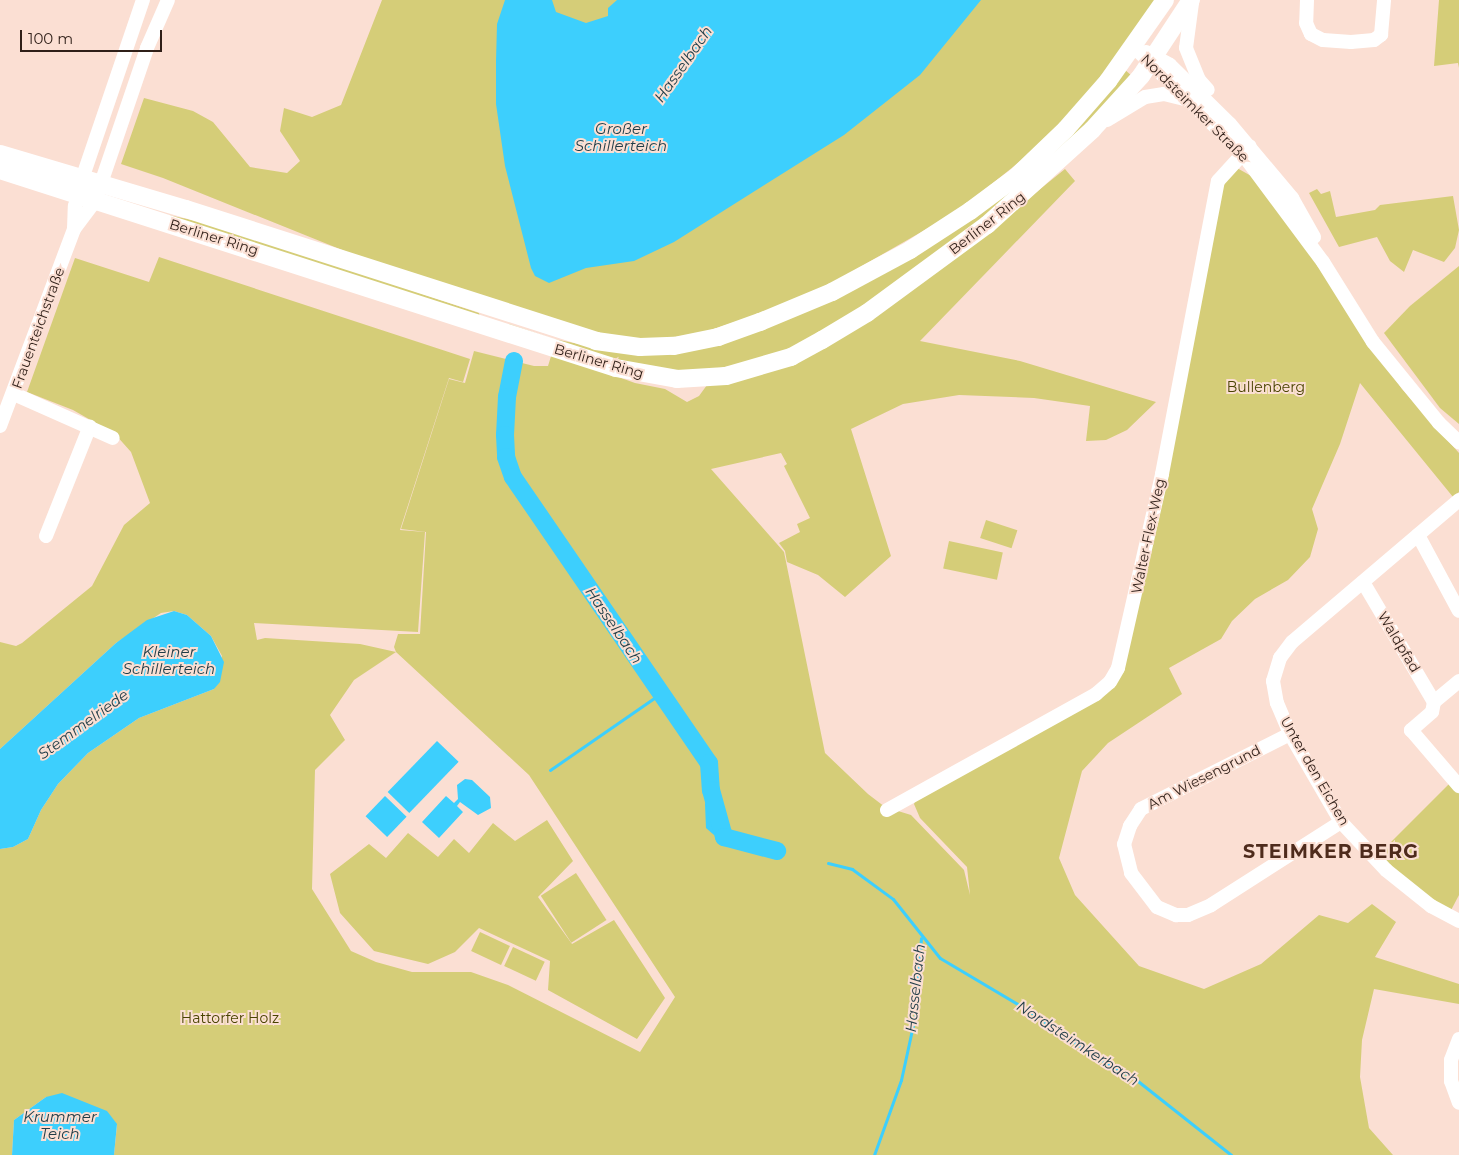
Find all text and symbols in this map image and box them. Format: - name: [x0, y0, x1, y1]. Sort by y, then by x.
- scale bar: [22, 20, 165, 52]
- water label: Hasselbach: [650, 22, 716, 106]
- text: 100 m: [28, 29, 73, 48]
- street label: Nordsteimker Straße: [1138, 51, 1252, 165]
- water label: Großer Schillerteich: [575, 119, 667, 154]
- street label: Berliner Ring: [946, 188, 1028, 258]
- street label: Berliner Ring: [167, 215, 261, 259]
- street label: Frauenteichstraße: [8, 265, 68, 391]
- street label: Berliner Ring: [552, 340, 646, 382]
- park label: Bullenberg: [1227, 379, 1305, 395]
- street label: Walter-Flex-Weg: [1128, 477, 1168, 595]
- water label: Hasselbach: [582, 583, 646, 667]
- street label: Waldpfad: [1374, 608, 1424, 676]
- water label: Kleiner Schillerteich: [123, 642, 215, 677]
- water label: Stemmelriede: [34, 685, 132, 763]
- street label: Unter den Eichen: [1277, 714, 1353, 828]
- street label: Am Wiesengrund: [1145, 741, 1263, 813]
- district label: STEIMKER BERG: [1241, 841, 1421, 863]
- water label: Hasselbach: [901, 943, 929, 1033]
- water label: Nordsteimkerbach: [1014, 997, 1142, 1089]
- park label: Hattorfer Holz: [181, 1010, 279, 1026]
- water label: Krummer Teich: [23, 1107, 97, 1142]

